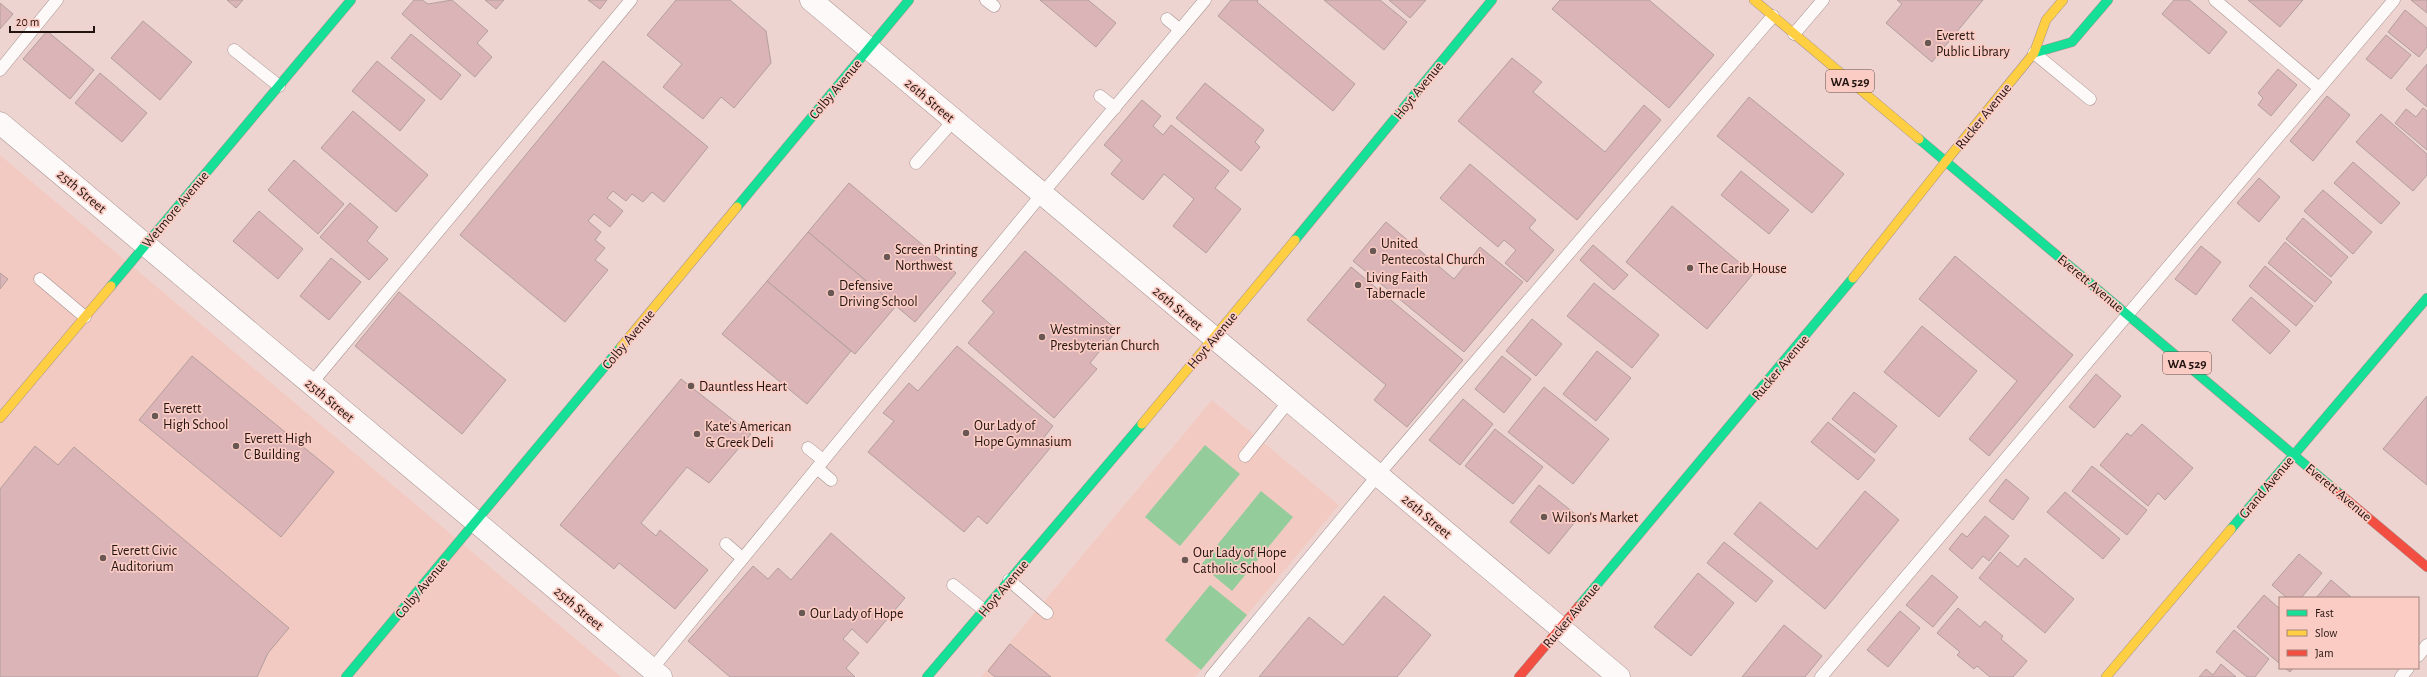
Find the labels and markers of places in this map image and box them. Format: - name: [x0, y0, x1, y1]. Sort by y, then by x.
- place label: Everett Public Library: [1936, 29, 2010, 59]
- marker: Everett Public Library: [1923, 38, 1933, 48]
- place label: United Pentecostal Church: [1381, 237, 1485, 267]
- place label: Screen Printing Northwest: [895, 243, 978, 273]
- marker: United Pentecostal Church: [1368, 246, 1378, 256]
- marker: Screen Printing Northwest: [882, 252, 892, 262]
- place label: The Carib House: [1698, 262, 1787, 276]
- marker: The Carib House: [1685, 263, 1695, 273]
- place label: Living Faith Tabernacle: [1366, 271, 1428, 301]
- place label: Defensive Driving School: [839, 279, 918, 309]
- marker: Living Faith Tabernacle: [1353, 280, 1363, 290]
- marker: Defensive Driving School: [826, 288, 836, 298]
- place label: Westminster Presbyterian Church: [1050, 323, 1159, 353]
- marker: Westminster Presbyterian Church: [1037, 332, 1047, 342]
- place label: Dauntless Heart: [699, 380, 787, 394]
- marker: Dauntless Heart: [686, 381, 696, 391]
- place label: Everett High School: [163, 402, 229, 432]
- marker: Everett High School: [150, 411, 160, 421]
- place label: Our Lady of Hope Gymnasium: [974, 419, 1072, 449]
- place label: Kate's American & Greek Deli: [705, 420, 792, 450]
- marker: Our Lady of Hope Gymnasium: [961, 428, 971, 438]
- marker: Kate's American & Greek Deli: [692, 429, 702, 439]
- place label: Everett High C Building: [244, 432, 312, 462]
- marker: Everett High C Building: [231, 441, 241, 451]
- place label: Wilson’s Market: [1552, 511, 1639, 525]
- marker: Wilson’s Market: [1539, 512, 1549, 522]
- place label: Everett Civic Auditorium: [111, 544, 178, 574]
- place label: Our Lady of Hope Catholic School: [1193, 546, 1286, 576]
- marker: Everett Civic Auditorium: [98, 553, 108, 563]
- marker: Our Lady of Hope Catholic School: [1180, 555, 1190, 565]
- place label: Our Lady of Hope: [810, 607, 903, 621]
- marker: Our Lady of Hope: [797, 608, 807, 618]

